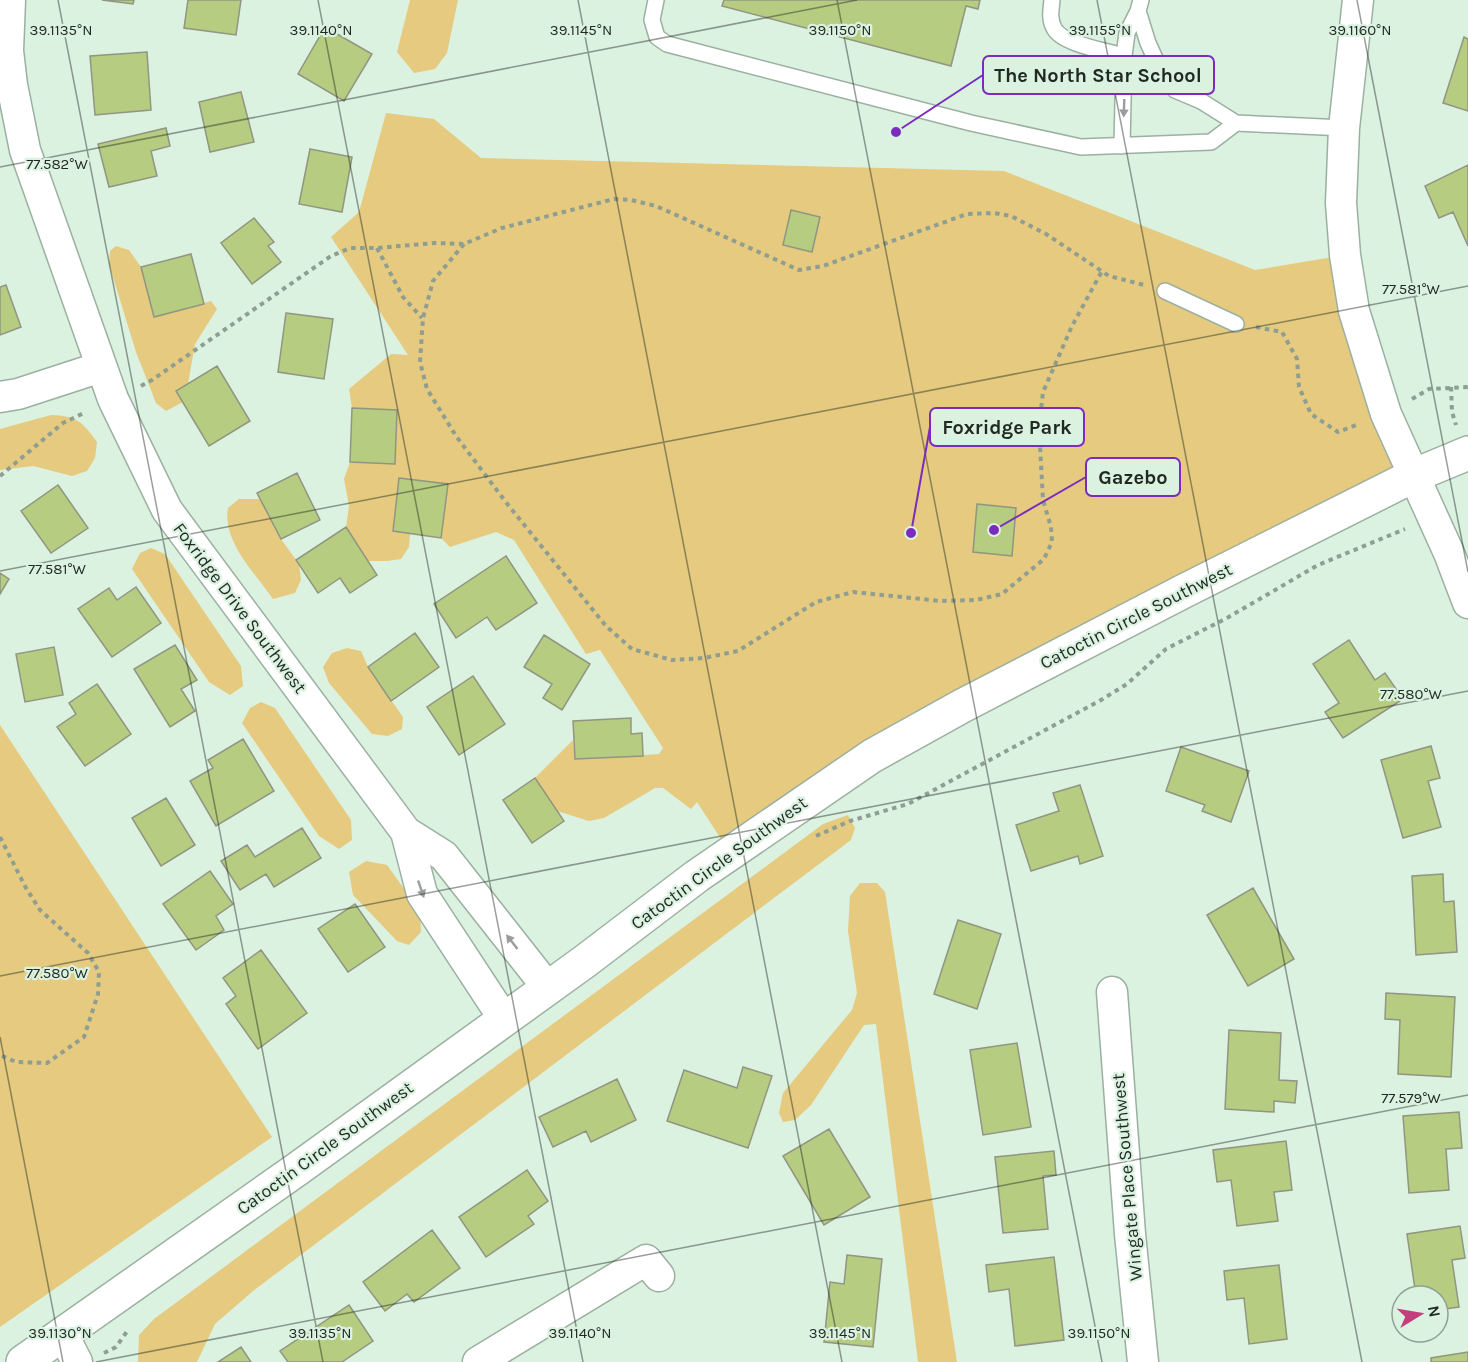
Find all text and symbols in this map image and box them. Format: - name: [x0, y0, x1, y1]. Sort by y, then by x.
- text: 39.1135°N: [30, 21, 92, 39]
- text: 39.1140°N: [290, 21, 352, 39]
- text: 39.1145°N: [550, 21, 612, 39]
- text: 39.1150°N: [809, 21, 871, 39]
- text: 39.1155°N: [1069, 21, 1131, 39]
- text: 39.1160°N: [1328, 21, 1392, 39]
- callout: The North Star School: [983, 56, 1214, 94]
- text: The North Star School: [994, 64, 1202, 87]
- one-way arrow: [1119, 99, 1128, 118]
- text: 77.582°W: [26, 155, 88, 173]
- text: 77.581°W: [1382, 280, 1441, 298]
- callout: Foxridge Park: [930, 408, 1084, 446]
- text: Foxridge Park: [942, 416, 1072, 439]
- callout: Gazebo: [1086, 458, 1180, 496]
- text: Gazebo: [1098, 466, 1168, 489]
- street label: Foxridge Drive Southwest: [169, 518, 312, 698]
- street label: Catoctin Circle Southwest: [1036, 558, 1236, 674]
- text: 77.581°W: [28, 560, 87, 578]
- text: 77.580°W: [1380, 685, 1443, 703]
- street label: Catoctin Circle Southwest: [627, 791, 812, 934]
- one-way arrow: [417, 880, 426, 898]
- one-way arrow: [506, 935, 518, 950]
- text: 77.580°W: [26, 964, 89, 982]
- street label: Wingate Place Southwest: [1107, 1072, 1147, 1282]
- street label: Catoctin Circle Southwest: [233, 1076, 418, 1219]
- text: 77.579°W: [1381, 1089, 1441, 1107]
- north arrow: [1390, 1284, 1450, 1344]
- text: N: [1424, 1304, 1445, 1319]
- text: 39.1130°N: [28, 1324, 92, 1342]
- text: 39.1135°N: [289, 1324, 351, 1342]
- text: 39.1140°N: [549, 1324, 611, 1342]
- text: 39.1145°N: [809, 1324, 871, 1342]
- text: 39.1150°N: [1068, 1324, 1130, 1342]

